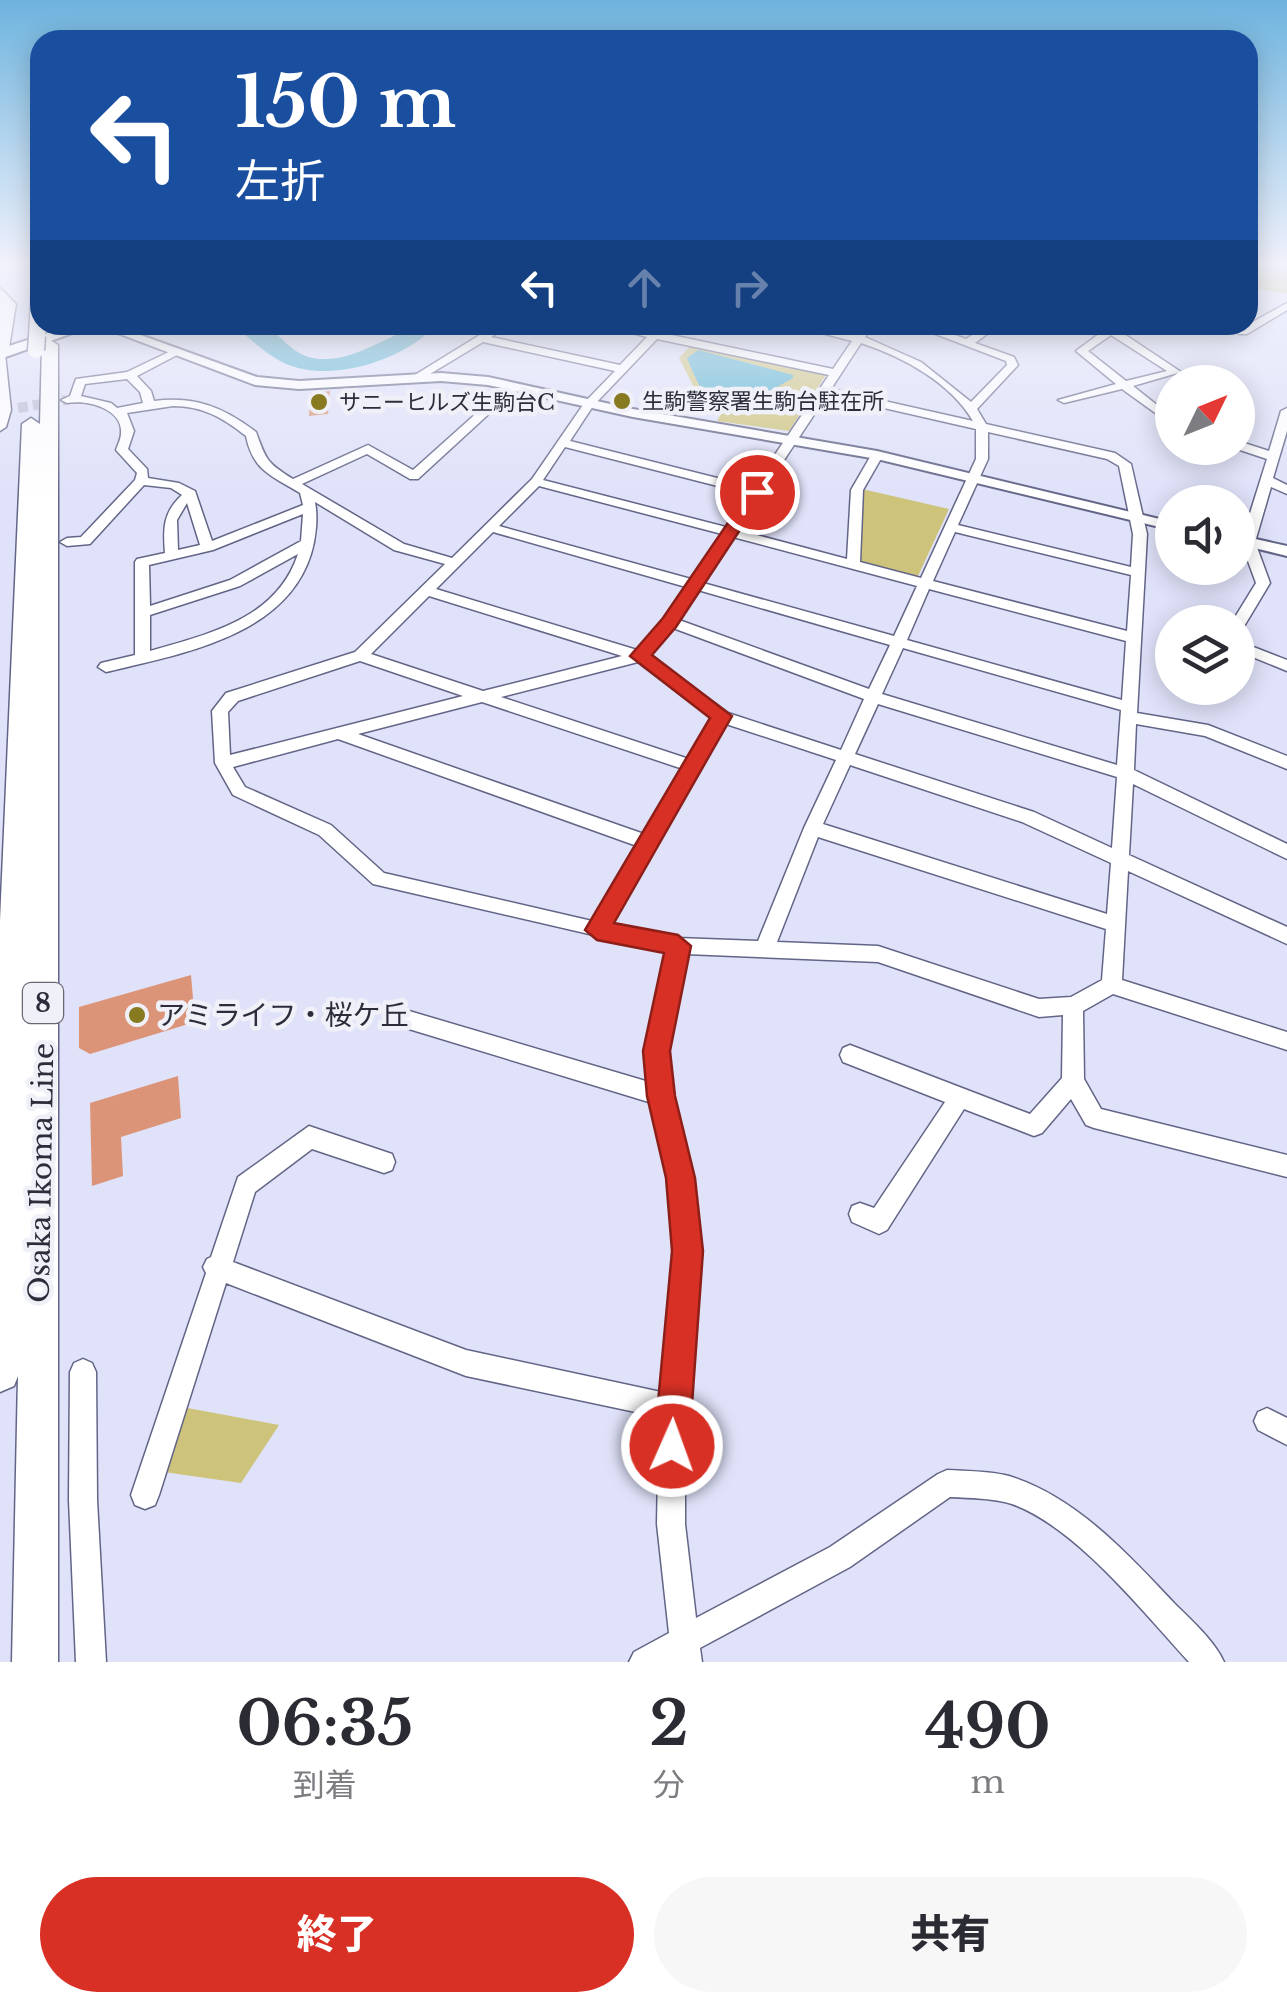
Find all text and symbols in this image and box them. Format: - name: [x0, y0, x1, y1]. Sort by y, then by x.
- text: 150 m: [235, 59, 456, 146]
- icon: left: [70, 70, 200, 200]
- text: 左折: [235, 153, 325, 209]
- icon: left: [512, 260, 567, 315]
- icon: ahead: [617, 260, 672, 315]
- icon: right: [722, 260, 777, 315]
- north arrow: [1155, 365, 1255, 465]
- map controls: [1155, 365, 1255, 705]
- place label: 生駒警察署生駒台駐在所: [642, 388, 884, 415]
- place label: サニーヒルズ生駒台C: [339, 389, 555, 416]
- marker: 生駒警察署生駒台駐在所: [611, 390, 633, 412]
- marker: サニーヒルズ生駒台C: [308, 391, 330, 413]
- pin: [715, 450, 800, 535]
- icon: arrive: [730, 465, 785, 520]
- button: sound: [1155, 485, 1255, 585]
- button: layers: [1155, 605, 1255, 705]
- road number: 8: [23, 983, 63, 1023]
- place label: アミライフ・桜ケ丘: [157, 998, 408, 1033]
- marker: アミライフ・桜ケ丘: [126, 1004, 148, 1026]
- street label: Osaka Ikoma Line: [22, 1043, 61, 1303]
- position arrow: [620, 1394, 724, 1498]
- text: 06:35: [236, 1687, 413, 1761]
- text: 2: [650, 1687, 689, 1761]
- text: 490: [925, 1690, 1051, 1764]
- text: m: [971, 1762, 1005, 1802]
- text: 到着: [293, 1765, 357, 1805]
- text: 分: [653, 1765, 685, 1805]
- button: 終了: [40, 1877, 634, 1992]
- button: 共有: [654, 1877, 1247, 1992]

